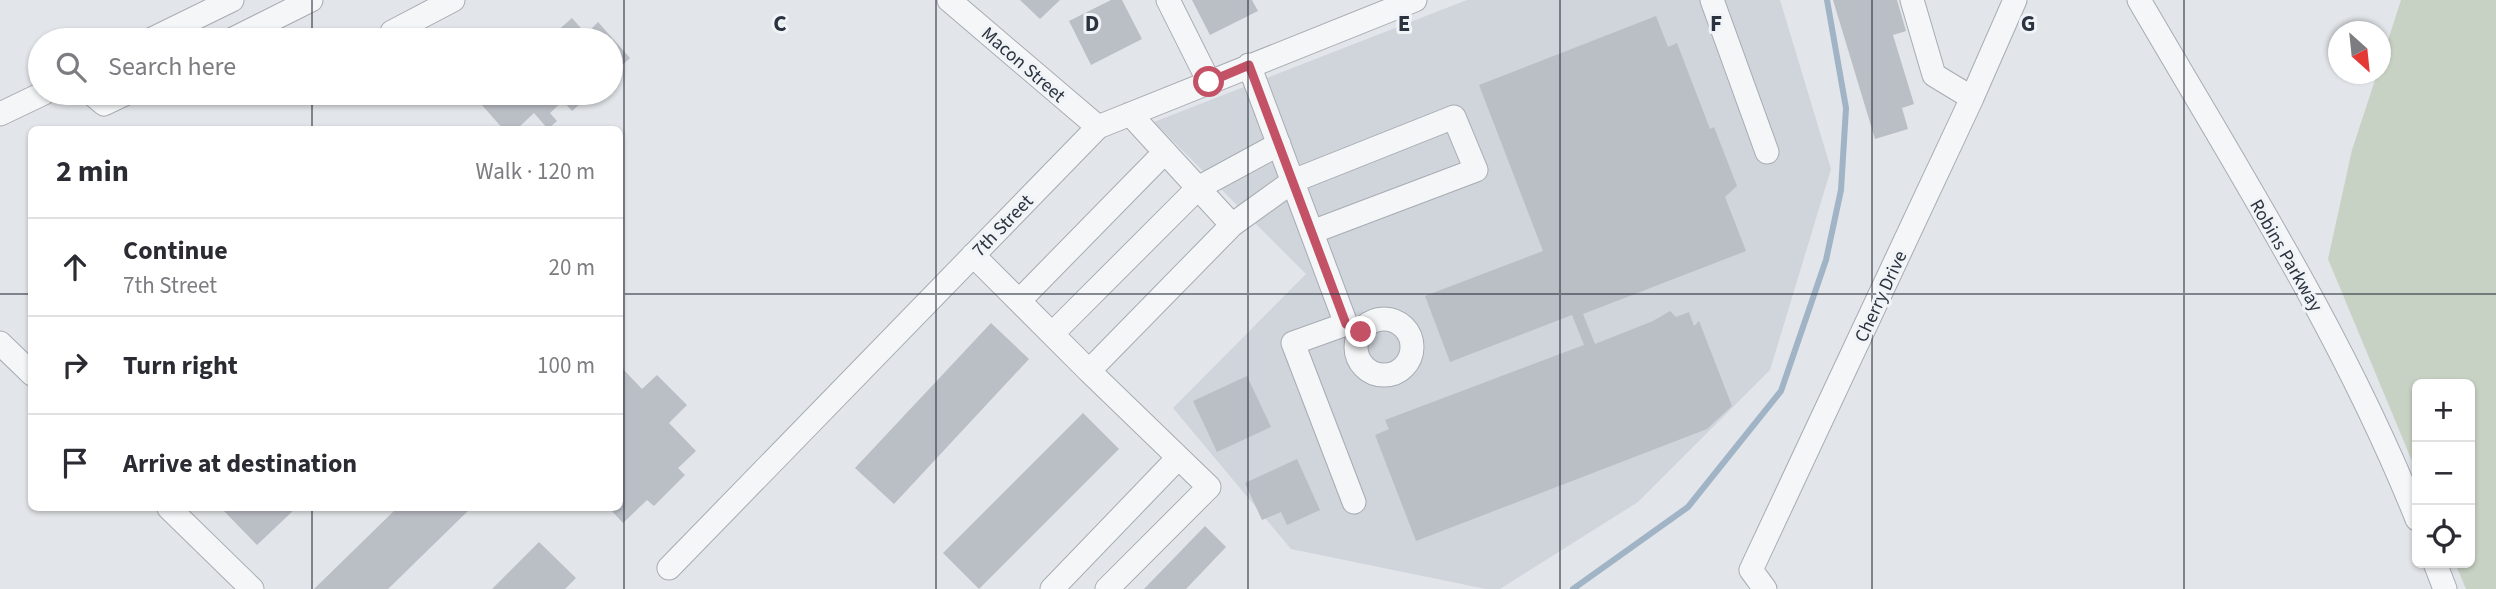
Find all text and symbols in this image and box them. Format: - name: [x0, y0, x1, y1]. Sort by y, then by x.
- text: C: [773, 7, 787, 40]
- text: D: [1085, 7, 1099, 40]
- text: E: [1398, 7, 1410, 40]
- text: F: [1710, 7, 1722, 40]
- text: G: [2021, 7, 2035, 40]
- street label: Macon Street: [975, 21, 1071, 110]
- north arrow: [2328, 21, 2391, 84]
- search box: [28, 28, 623, 105]
- icon: search: [52, 48, 90, 86]
- text: Search here: [108, 48, 236, 85]
- route start: [1193, 66, 1224, 97]
- text: 2 min: [56, 150, 129, 193]
- text: Walk · 120 m: [476, 155, 595, 188]
- street label: 7th Street: [966, 188, 1040, 263]
- street label: Robins Parkway: [2243, 195, 2329, 317]
- text: Continue: [123, 232, 228, 269]
- street label: Cherry Drive: [1848, 246, 1914, 347]
- icon: ahead: [56, 248, 94, 286]
- text: 20 m: [548, 251, 595, 284]
- text: 7th Street: [123, 269, 217, 302]
- route end: [1345, 316, 1376, 347]
- icon: right: [56, 346, 94, 384]
- text: Turn right: [123, 347, 238, 384]
- text: 100 m: [537, 349, 595, 382]
- map controls: [2412, 379, 2475, 568]
- button: +: [2412, 379, 2475, 442]
- button: −: [2412, 442, 2475, 505]
- icon: arrive: [56, 444, 94, 482]
- text: Arrive at destination: [123, 445, 357, 482]
- button: locate: [2412, 505, 2475, 568]

